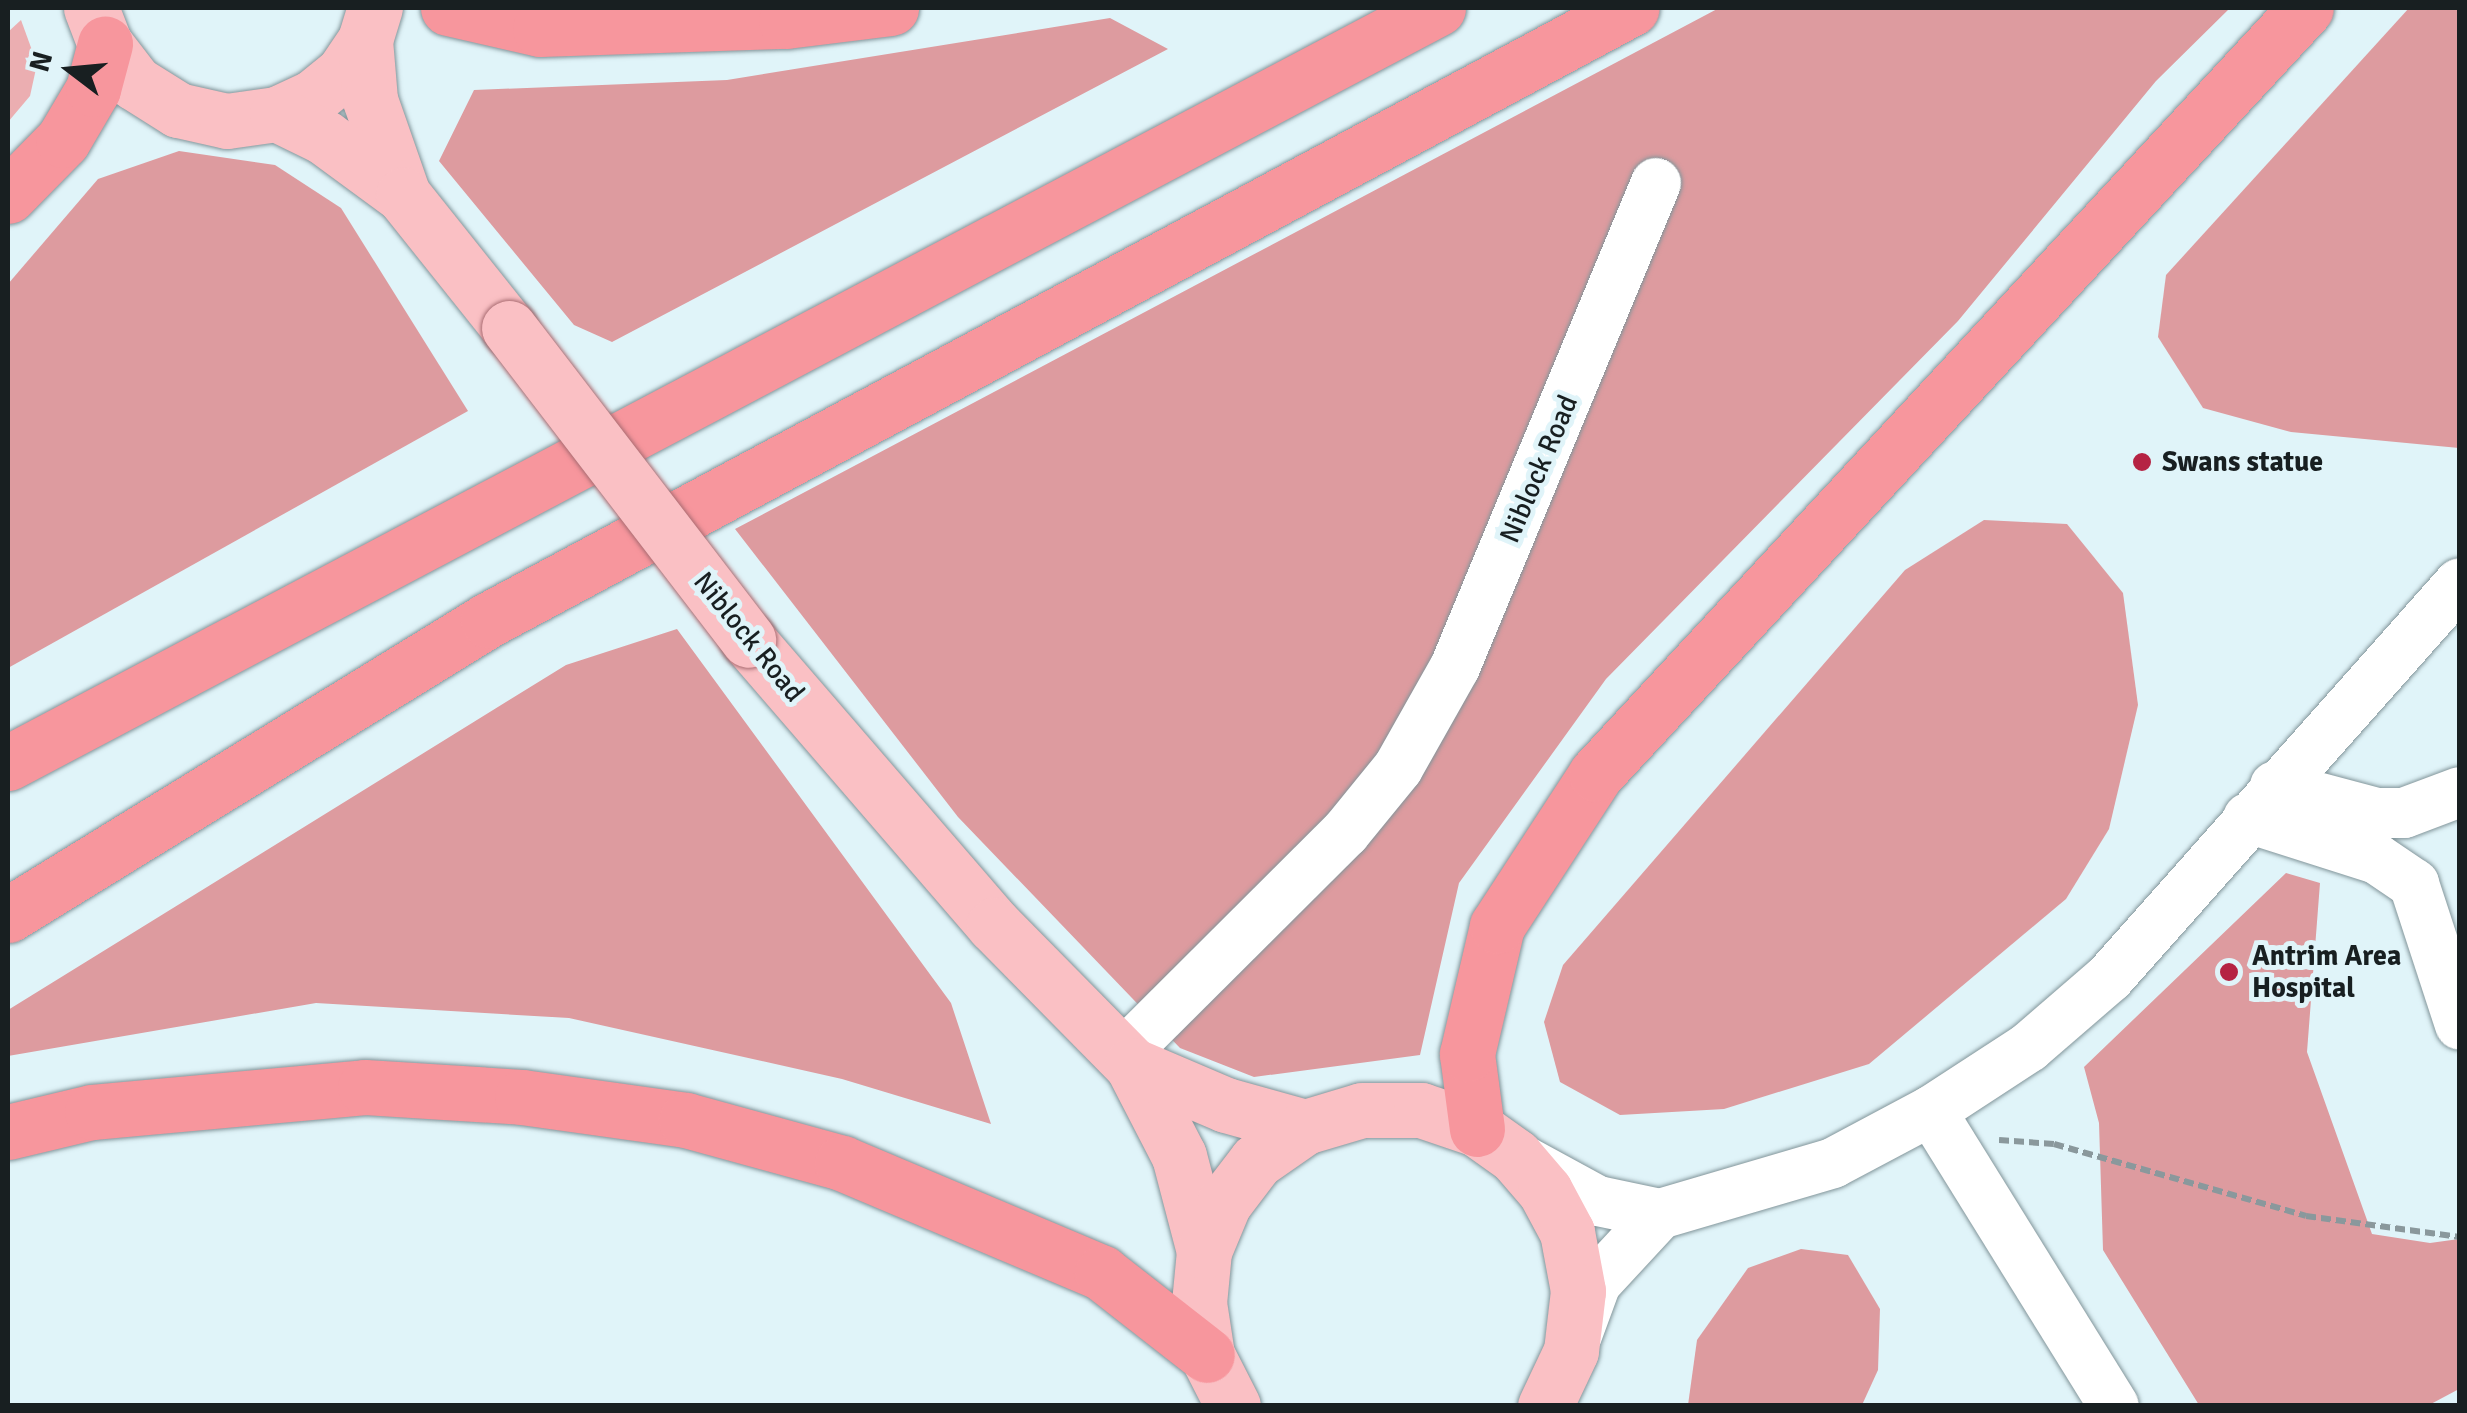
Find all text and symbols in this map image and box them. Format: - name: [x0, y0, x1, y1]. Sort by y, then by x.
- north arrow: [20, 20, 120, 120]
- text: N: [22, 48, 60, 76]
- street label: Niblock Road: [1493, 390, 1585, 548]
- place label: Swans statue: [2162, 445, 2323, 479]
- marker: Swans statue: [2131, 451, 2153, 473]
- street label: Niblock Road: [686, 565, 812, 709]
- place label: Antrim Area Hospital: [2252, 939, 2401, 1005]
- marker: Antrim Area Hospital: [2216, 959, 2242, 985]

